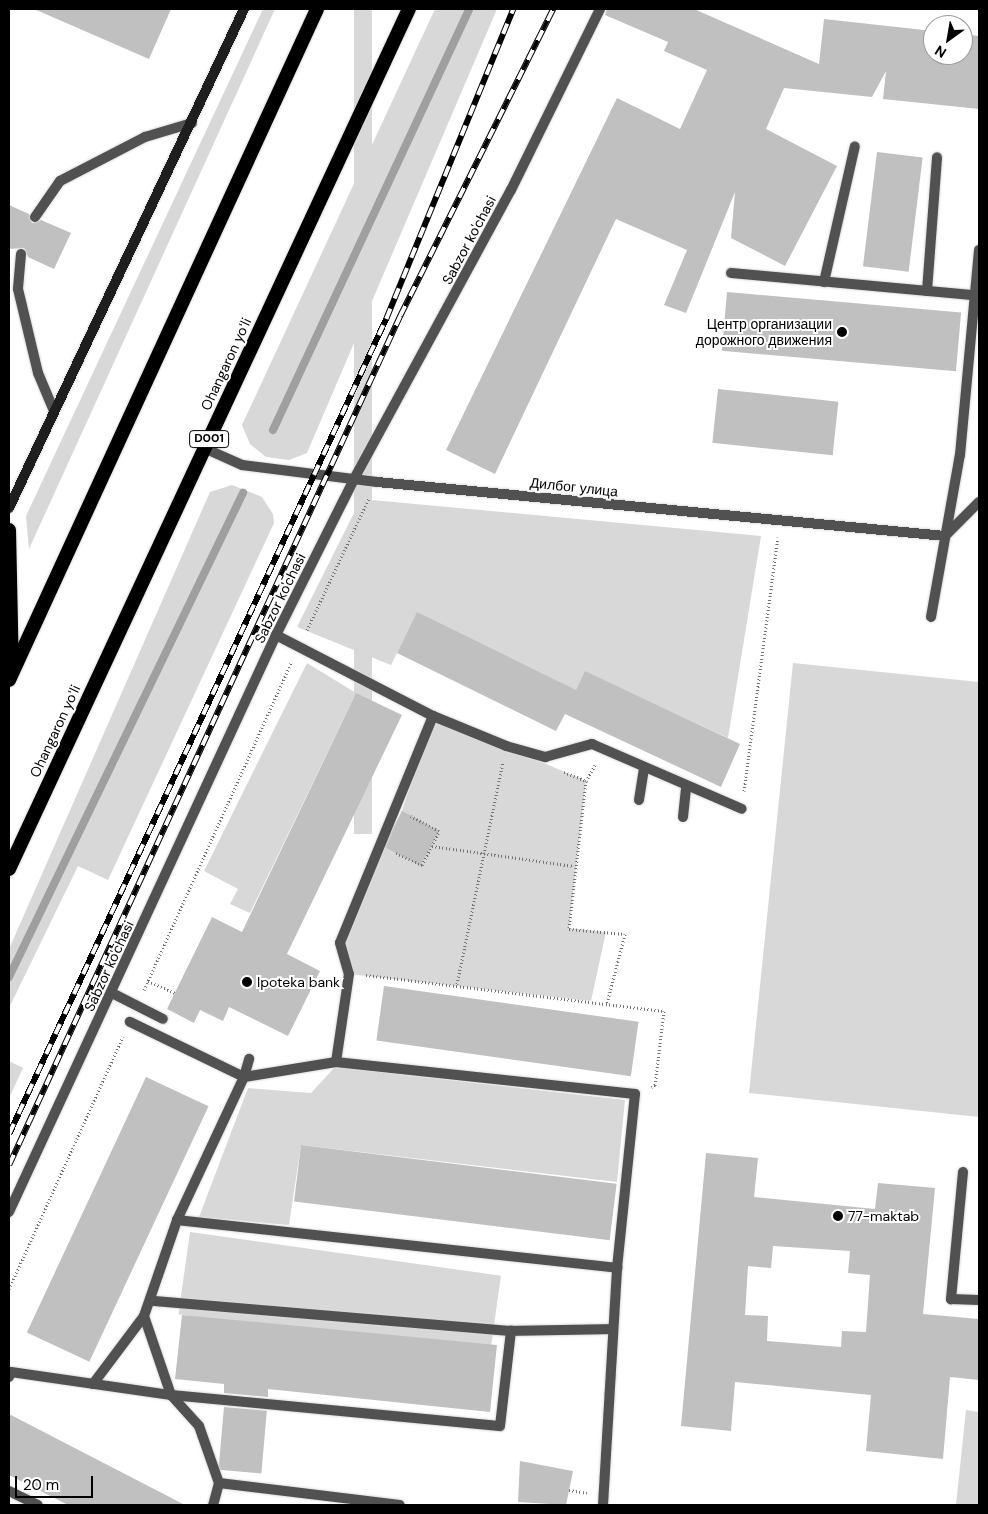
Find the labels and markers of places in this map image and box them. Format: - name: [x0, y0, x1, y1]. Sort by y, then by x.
- place label: Центр организации дорожного движения: [696, 316, 832, 348]
- marker: Центр организации дорожного движения: [836, 326, 848, 338]
- place label: Ipoteka bank: [257, 974, 340, 990]
- marker: Ipoteka bank: [241, 976, 253, 988]
- place label: 77-maktab: [848, 1208, 919, 1224]
- marker: 77-maktab: [832, 1210, 844, 1222]

